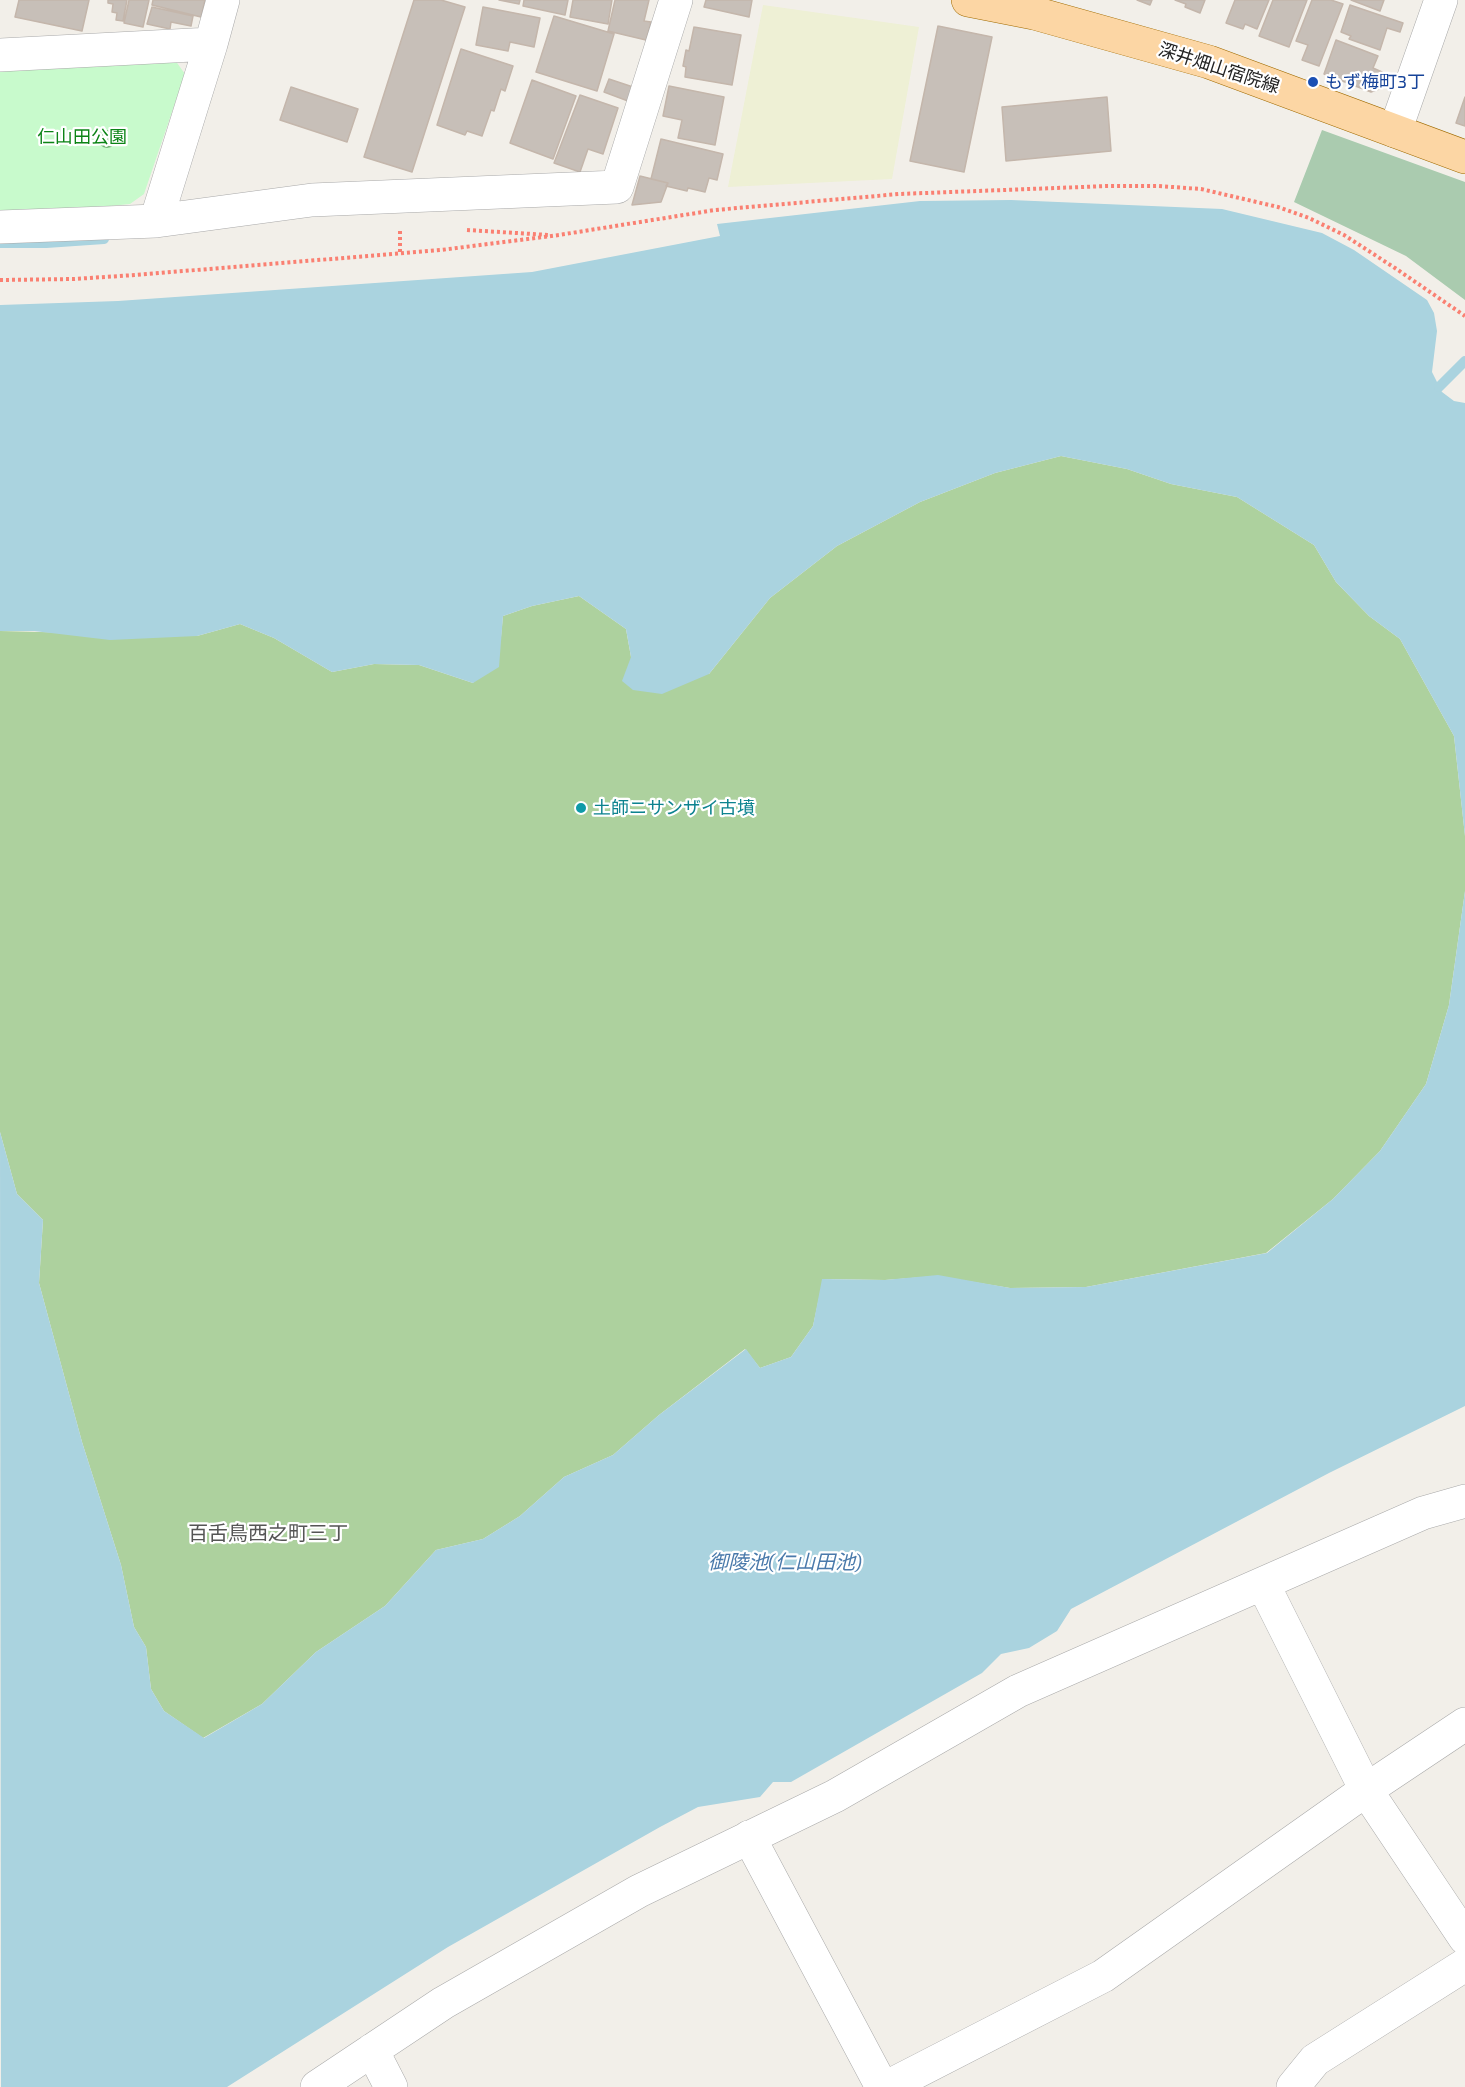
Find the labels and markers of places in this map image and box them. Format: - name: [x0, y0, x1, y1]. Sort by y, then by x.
- place label: もず梅町3丁: [1325, 71, 1425, 93]
- marker: もず梅町3丁: [1306, 75, 1320, 89]
- place label: 土師ニサンザイ古墳: [593, 797, 755, 819]
- marker: 土師ニサンザイ古墳: [574, 801, 588, 815]

